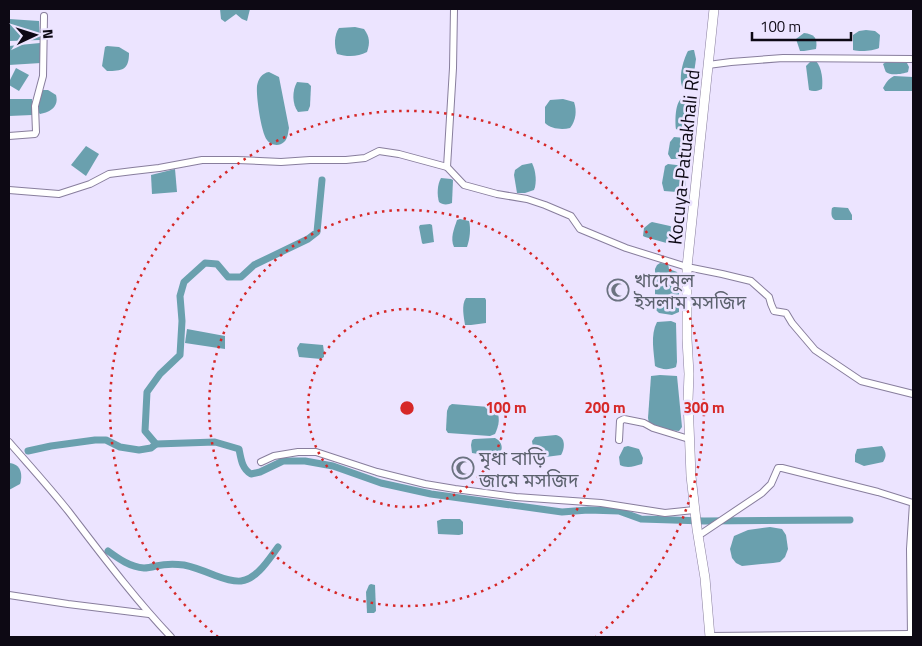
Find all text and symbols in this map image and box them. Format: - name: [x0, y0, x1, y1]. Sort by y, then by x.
- north arrow: [10, 10, 60, 60]
- scale bar: [752, 10, 851, 42]
- text: 100 m: [760, 15, 801, 38]
- text: N: [38, 28, 59, 40]
- street label: Kocuya-Patuakhali Rd: [659, 68, 707, 246]
- place label: খাদেমুল ইসলাম মসজিদ: [633, 265, 747, 316]
- mosque icon: খাদেমুল ইসলাম মসজিদ: [606, 278, 630, 302]
- text: 100 m: [485, 396, 527, 419]
- text: 200 m: [584, 396, 626, 419]
- text: 300 m: [683, 396, 725, 419]
- centre of rings: [398, 399, 416, 417]
- place label: মৃধা বাড়ি জামে মসজিদ: [478, 443, 579, 494]
- mosque icon: মৃধা বাড়ি জামে মসজিদ: [451, 456, 475, 480]

